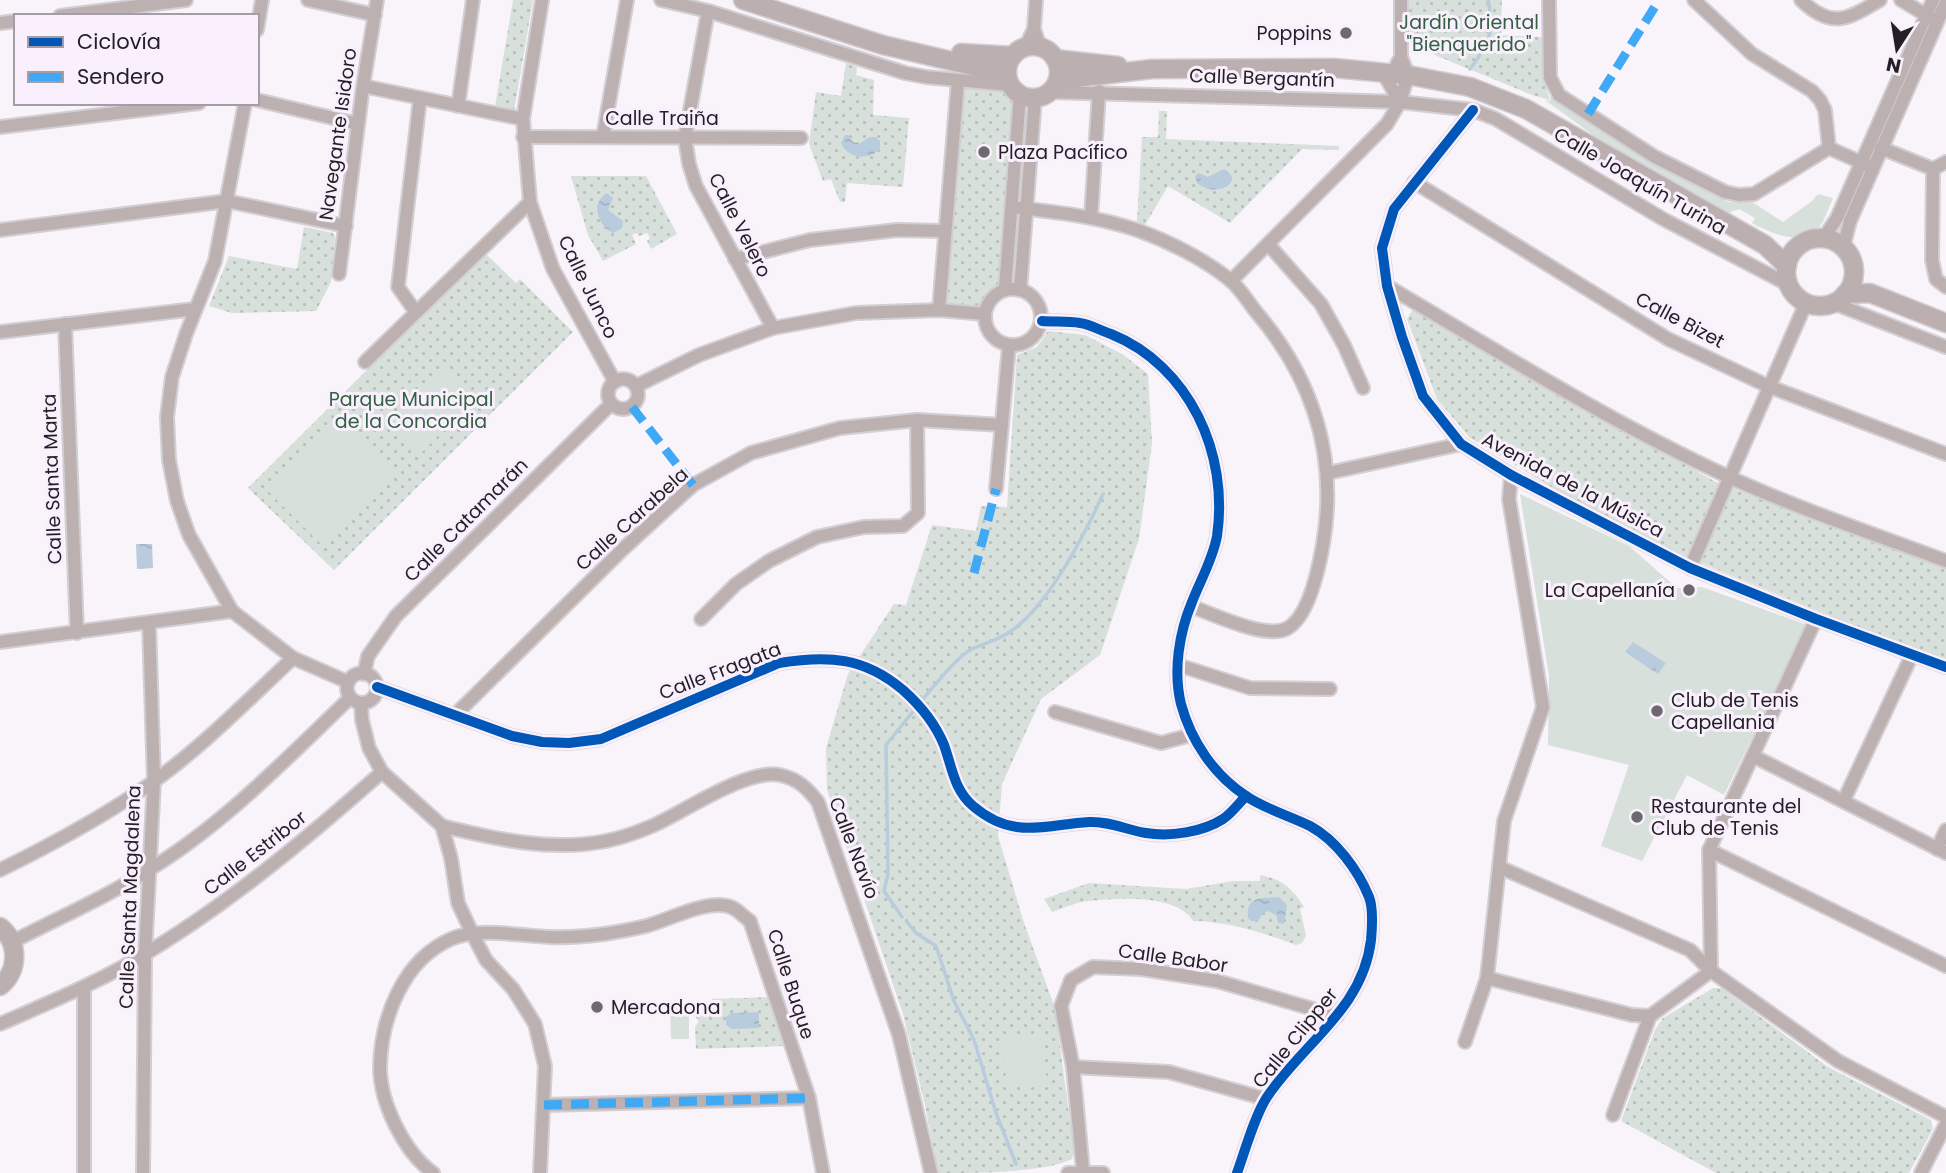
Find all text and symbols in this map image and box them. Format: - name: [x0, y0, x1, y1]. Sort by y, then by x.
- park label: Jardín Oriental "Bienquerido": [1399, 9, 1539, 58]
- legend: [14, 14, 259, 105]
- north arrow: [1862, 14, 1932, 84]
- place label: Poppins: [1256, 20, 1332, 47]
- marker: Poppins: [1338, 25, 1354, 41]
- text: Ciclovía: [77, 27, 161, 56]
- street label: Navegante Isidoro: [313, 46, 363, 222]
- text: N: [1884, 50, 1903, 80]
- text: Sendero: [77, 62, 164, 91]
- street label: Calle Bergantín: [1189, 62, 1335, 94]
- street label: Calle Traiña: [605, 105, 719, 132]
- street label: Calle Joaquín Turina: [1549, 121, 1731, 241]
- place label: Plaza Pacífico: [998, 139, 1128, 166]
- marker: Plaza Pacífico: [976, 144, 992, 160]
- street label: Calle Velero: [702, 168, 778, 282]
- street label: Calle Junco: [551, 231, 625, 343]
- street label: Calle Bizet: [1631, 285, 1729, 355]
- park label: Parque Municipal de la Concordia: [329, 386, 493, 435]
- street label: Calle Santa Marta: [36, 393, 68, 565]
- street label: Avenida de la Música: [1477, 426, 1669, 544]
- street label: Calle Catamarán: [398, 452, 534, 588]
- street label: Calle Carabela: [570, 461, 694, 577]
- place label: La Capellanía: [1545, 577, 1675, 604]
- marker: La Capellanía: [1681, 582, 1697, 598]
- street label: Calle Fragata: [655, 635, 785, 707]
- place label: Club de Tenis Capellania: [1671, 687, 1799, 736]
- marker: Club de Tenis Capellania: [1649, 703, 1665, 719]
- street label: Calle Santa Magdalena: [113, 785, 147, 1009]
- street label: Calle Navío: [822, 793, 886, 903]
- place label: Restaurante del Club de Tenis: [1651, 793, 1801, 842]
- street label: Calle Estribor: [198, 804, 312, 902]
- marker: Restaurante del Club de Tenis: [1629, 809, 1645, 825]
- street label: Calle Buque: [760, 925, 822, 1043]
- street label: Calle Babor: [1117, 937, 1229, 979]
- street label: Calle Clipper: [1246, 982, 1344, 1094]
- place label: Mercadona: [611, 994, 721, 1021]
- marker: Mercadona: [589, 999, 605, 1015]

